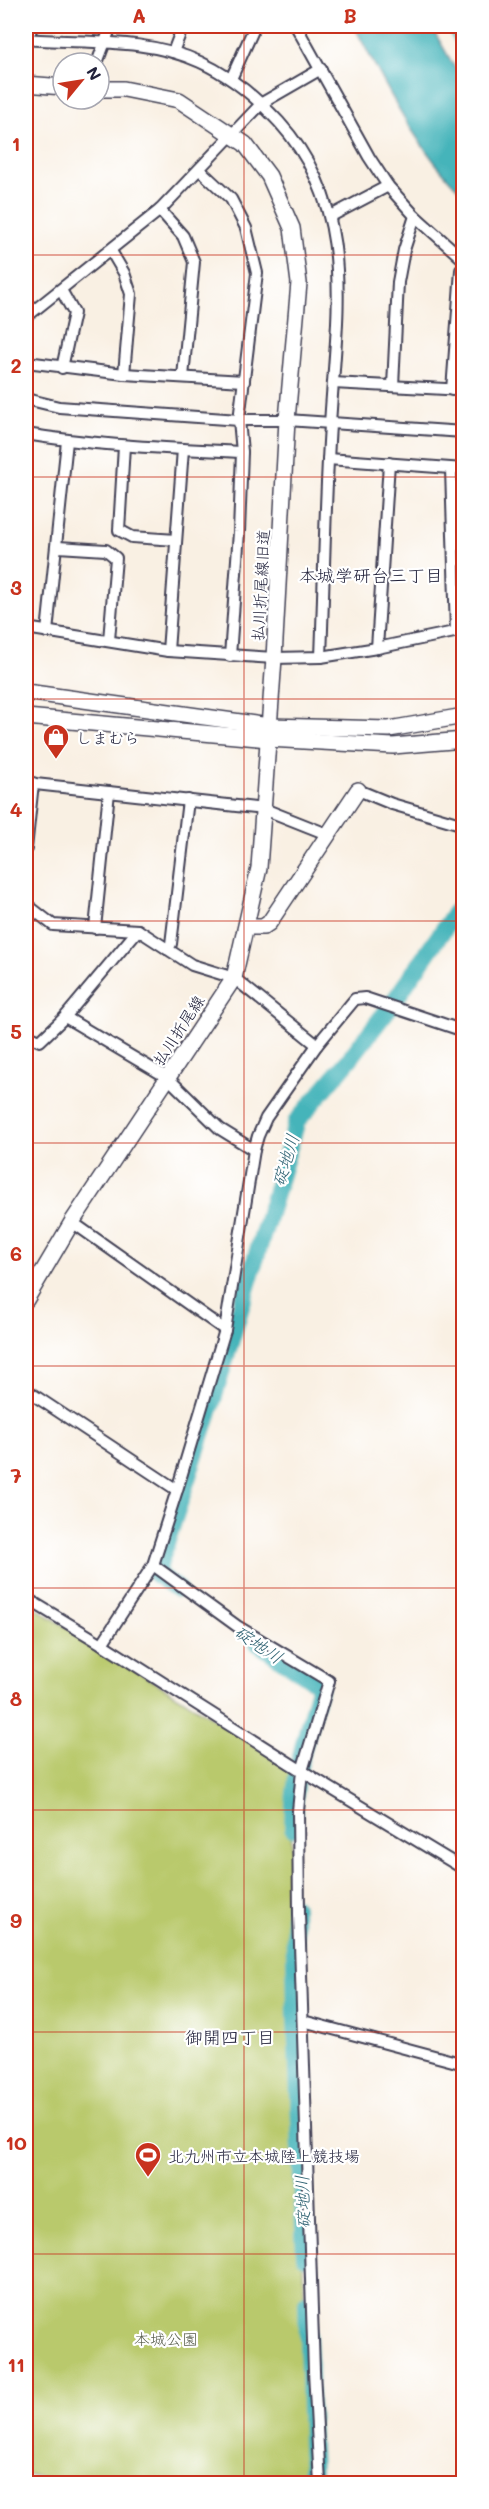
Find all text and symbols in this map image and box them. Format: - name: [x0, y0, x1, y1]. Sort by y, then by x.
- text: A: [132, 2, 146, 28]
- text: B: [343, 2, 357, 28]
- north arrow: [51, 51, 111, 111]
- text: N: [82, 63, 107, 84]
- text: 1: [12, 130, 20, 156]
- text: 2: [10, 352, 22, 378]
- street label: 払川折尾線旧道: [247, 529, 273, 641]
- district label: 本城学研台三丁目: [299, 563, 443, 587]
- text: 3: [10, 574, 22, 600]
- shop icon: しまむら: [41, 722, 71, 760]
- place label: しまむら: [76, 727, 140, 748]
- text: 4: [10, 796, 23, 822]
- street label: 払川折尾線: [147, 991, 209, 1069]
- text: 5: [10, 1018, 22, 1044]
- water label: 碇地川: [266, 1131, 304, 1189]
- text: 6: [10, 1240, 22, 1266]
- text: 7: [10, 1462, 22, 1488]
- water label: 碇地川: [230, 1619, 288, 1669]
- text: 8: [10, 1685, 22, 1711]
- text: 9: [10, 1907, 22, 1933]
- district label: 御開四丁目: [185, 2025, 275, 2049]
- text: 10: [5, 2129, 27, 2155]
- sports icon: 北九州市立本城陸上競技場: [133, 2140, 163, 2178]
- place label: 北九州市立本城陸上競技場: [168, 2145, 360, 2166]
- water label: 碇地川: [289, 2175, 315, 2229]
- park label: 本城公園: [134, 2328, 198, 2349]
- text: 11: [7, 2351, 25, 2377]

